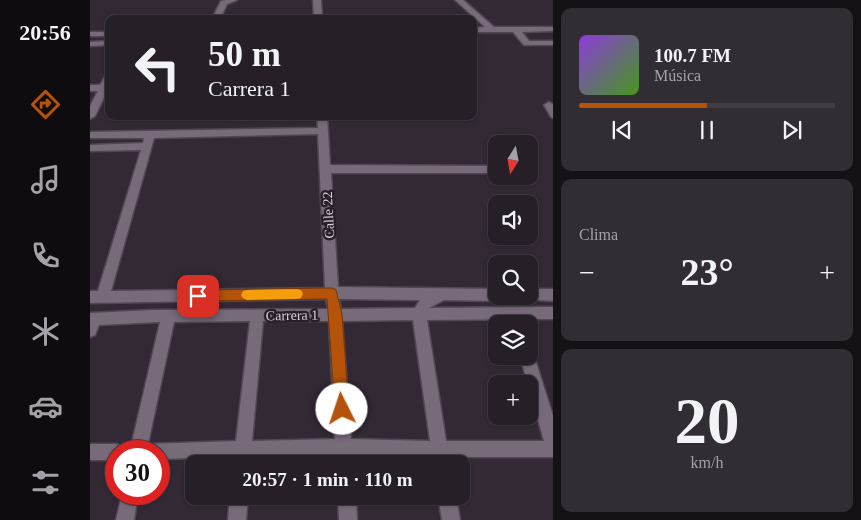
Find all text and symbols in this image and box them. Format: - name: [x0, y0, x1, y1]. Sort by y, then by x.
- text: 20:56: [19, 20, 71, 45]
- icon: left: [125, 35, 190, 100]
- text: 50 m: [208, 35, 281, 74]
- text: 100.7 FM: [654, 45, 731, 66]
- text: Música: [654, 67, 701, 84]
- text: Carrera 1: [208, 76, 290, 101]
- icon: directions: [28, 87, 63, 122]
- icon: previous: [608, 116, 636, 144]
- icon: pause: [693, 116, 721, 144]
- icon: next: [778, 116, 806, 144]
- north arrow: [488, 135, 538, 185]
- map controls: [488, 135, 538, 425]
- icon: music: [28, 162, 63, 197]
- street label: Calle 22: [320, 191, 337, 239]
- button: sound: [488, 195, 538, 245]
- text: Clima: [579, 226, 618, 243]
- icon: phone: [28, 238, 63, 273]
- text: 23°: [680, 251, 734, 293]
- button: search: [488, 255, 538, 305]
- text: −: [579, 257, 595, 288]
- text: +: [819, 257, 835, 288]
- pin: [177, 275, 219, 317]
- icon: arrive: [184, 282, 212, 310]
- street label: Carrera 1: [266, 308, 318, 323]
- icon: climate: [28, 314, 63, 349]
- button: layers: [488, 315, 538, 365]
- button: +: [488, 375, 538, 425]
- position arrow: [315, 382, 367, 434]
- text: 20: [675, 385, 740, 457]
- icon: car: [28, 389, 63, 424]
- speed limit sign: 30: [105, 440, 170, 505]
- text: km/h: [691, 454, 723, 471]
- icon: filters: [28, 465, 63, 500]
- text: 20:57 · 1 min · 110 m: [243, 469, 412, 490]

